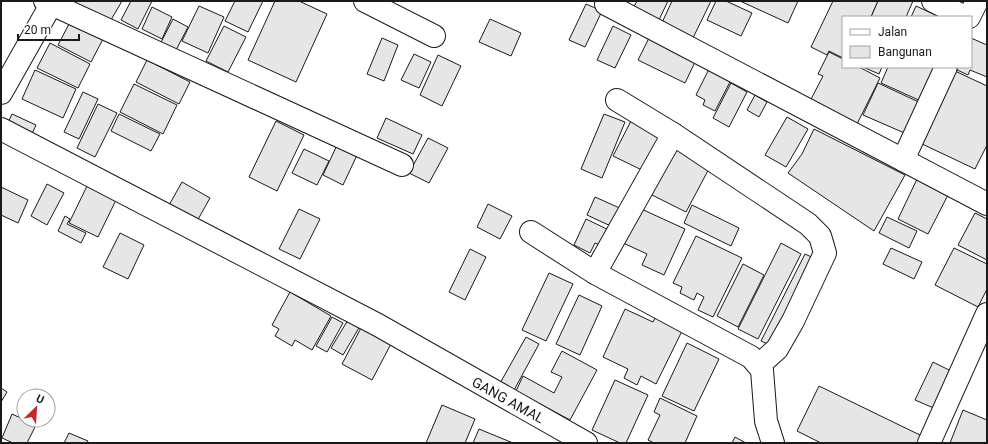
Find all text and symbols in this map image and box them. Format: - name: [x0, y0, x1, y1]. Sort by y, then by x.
- scale bar: [18, 16, 79, 42]
- legend: [842, 16, 972, 68]
- text: 20 m: [24, 23, 51, 37]
- text: Jalan: [878, 25, 907, 39]
- text: Bangunan: [878, 45, 932, 59]
- street label: GANG AMAL: [469, 374, 547, 427]
- north arrow: [16, 388, 56, 428]
- text: U: [34, 392, 46, 407]

